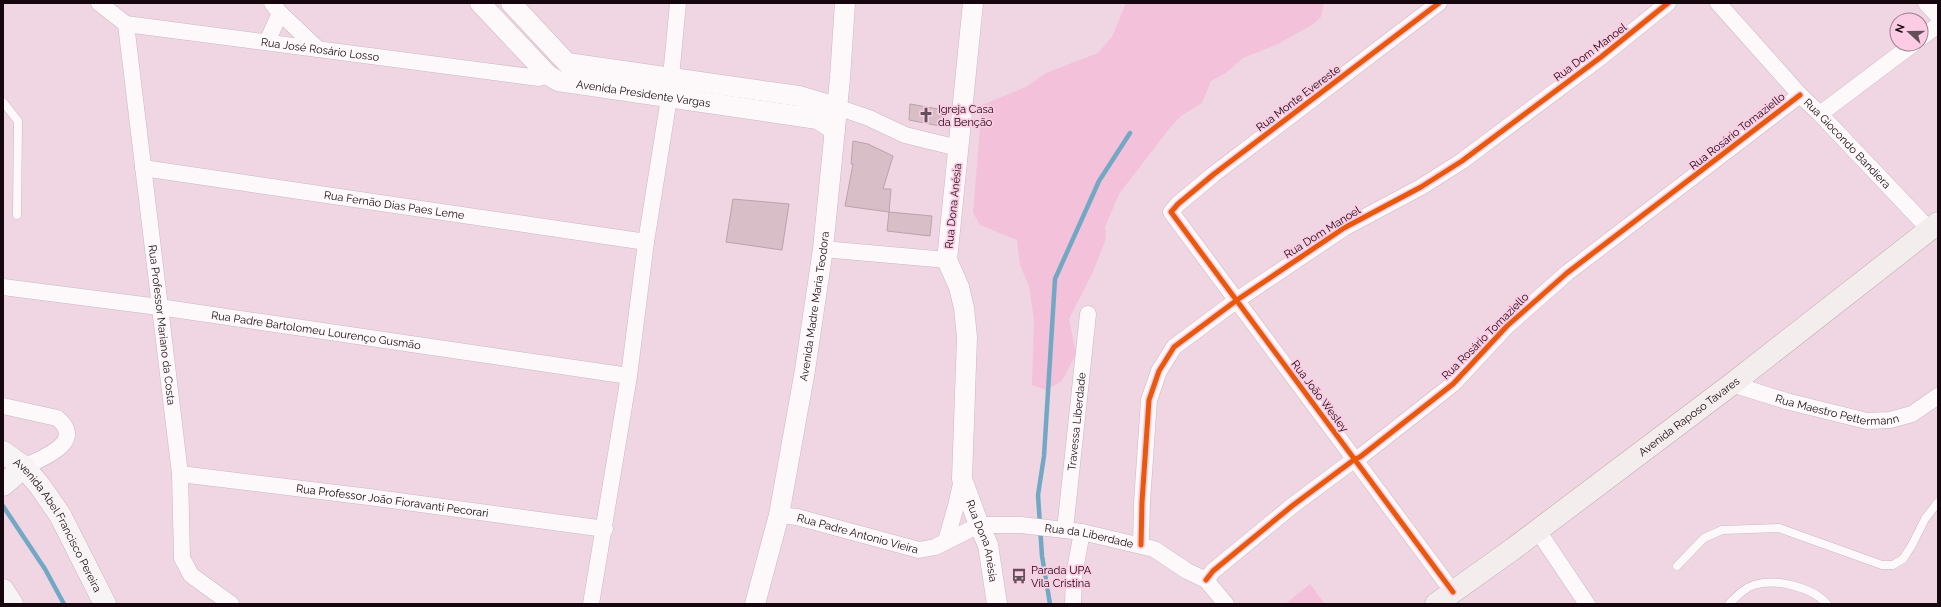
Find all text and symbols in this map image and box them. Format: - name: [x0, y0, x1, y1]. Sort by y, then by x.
- north arrow: [1889, 12, 1929, 52]
- street label: Rua Dom Manoel: [1551, 21, 1629, 84]
- text: N: [1893, 22, 1908, 35]
- street label: Rua José Rosário Losso: [260, 36, 380, 64]
- street label: Rua Monte Evereste: [1254, 62, 1343, 134]
- street label: Avenida Presidente Vargas: [575, 78, 711, 110]
- street label: Rua Rosário Tomaziello: [1687, 90, 1788, 173]
- street label: Rua Giocondo Bandiera: [1801, 96, 1893, 191]
- place label: Igreja Casa da Benção: [938, 103, 994, 129]
- church icon: Igreja Casa da Benção: [917, 106, 935, 124]
- street label: Rua Dona Anésia: [943, 163, 964, 249]
- street label: Rua Fernão Dias Paes Leme: [323, 189, 466, 222]
- street label: Rua Dom Manoel: [1282, 204, 1363, 261]
- street label: Avenida Madre Maria Teodora: [797, 231, 832, 382]
- street label: Rua Professor Mariano da Costa: [146, 244, 178, 406]
- street label: Rua Rosário Tomaziello: [1439, 290, 1532, 382]
- street label: Rua Padre Bartolomeu Lourenço Gusmão: [210, 309, 422, 352]
- street label: Rua João Wesley: [1288, 358, 1351, 435]
- street label: Travessa Liberdade: [1065, 371, 1089, 472]
- street label: Avenida Raposo Tavares: [1636, 375, 1742, 459]
- street label: Rua Maestro Pettermann: [1774, 392, 1901, 428]
- street label: Avenida Abel Francisco Pereira: [11, 456, 104, 594]
- street label: Rua Professor João Fioravanti Pecorari: [295, 482, 489, 520]
- street label: Rua Dona Anésia: [963, 498, 1000, 583]
- street label: Rua Padre Antonio Vieira: [796, 511, 920, 557]
- street label: Rua da Liberdade: [1044, 522, 1135, 551]
- place label: Parada UPA Vila Cristina: [1031, 564, 1092, 590]
- bus stop icon: Parada UPA Vila Cristina: [1010, 567, 1028, 585]

